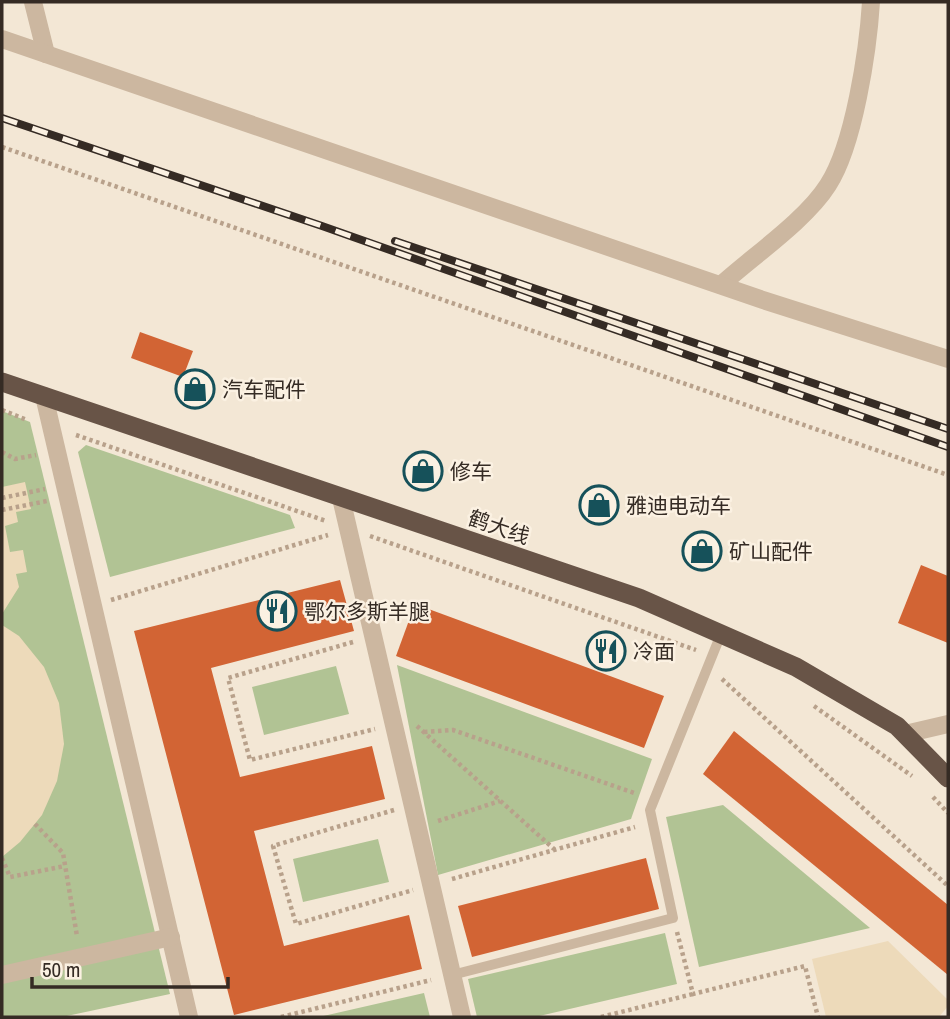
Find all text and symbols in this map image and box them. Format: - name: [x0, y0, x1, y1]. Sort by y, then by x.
- shop icon: 汽车配件: [174, 368, 216, 410]
- place label: 汽车配件: [222, 375, 306, 404]
- shop icon: 修车: [402, 450, 444, 492]
- place label: 修车: [450, 457, 492, 486]
- shop icon: 雅迪电动车: [578, 484, 620, 526]
- place label: 雅迪电动车: [626, 491, 731, 520]
- street label: 鹤大线: [464, 503, 534, 551]
- shop icon: 矿山配件: [681, 530, 723, 572]
- place label: 矿山配件: [729, 537, 813, 566]
- restaurant icon: 鄂尔多斯羊腿: [256, 590, 298, 632]
- place label: 鄂尔多斯羊腿: [304, 597, 430, 626]
- restaurant icon: 冷面: [585, 630, 627, 672]
- place label: 冷面: [633, 637, 675, 666]
- scale bar: [32, 946, 228, 990]
- text: 50 m: [42, 955, 80, 984]

